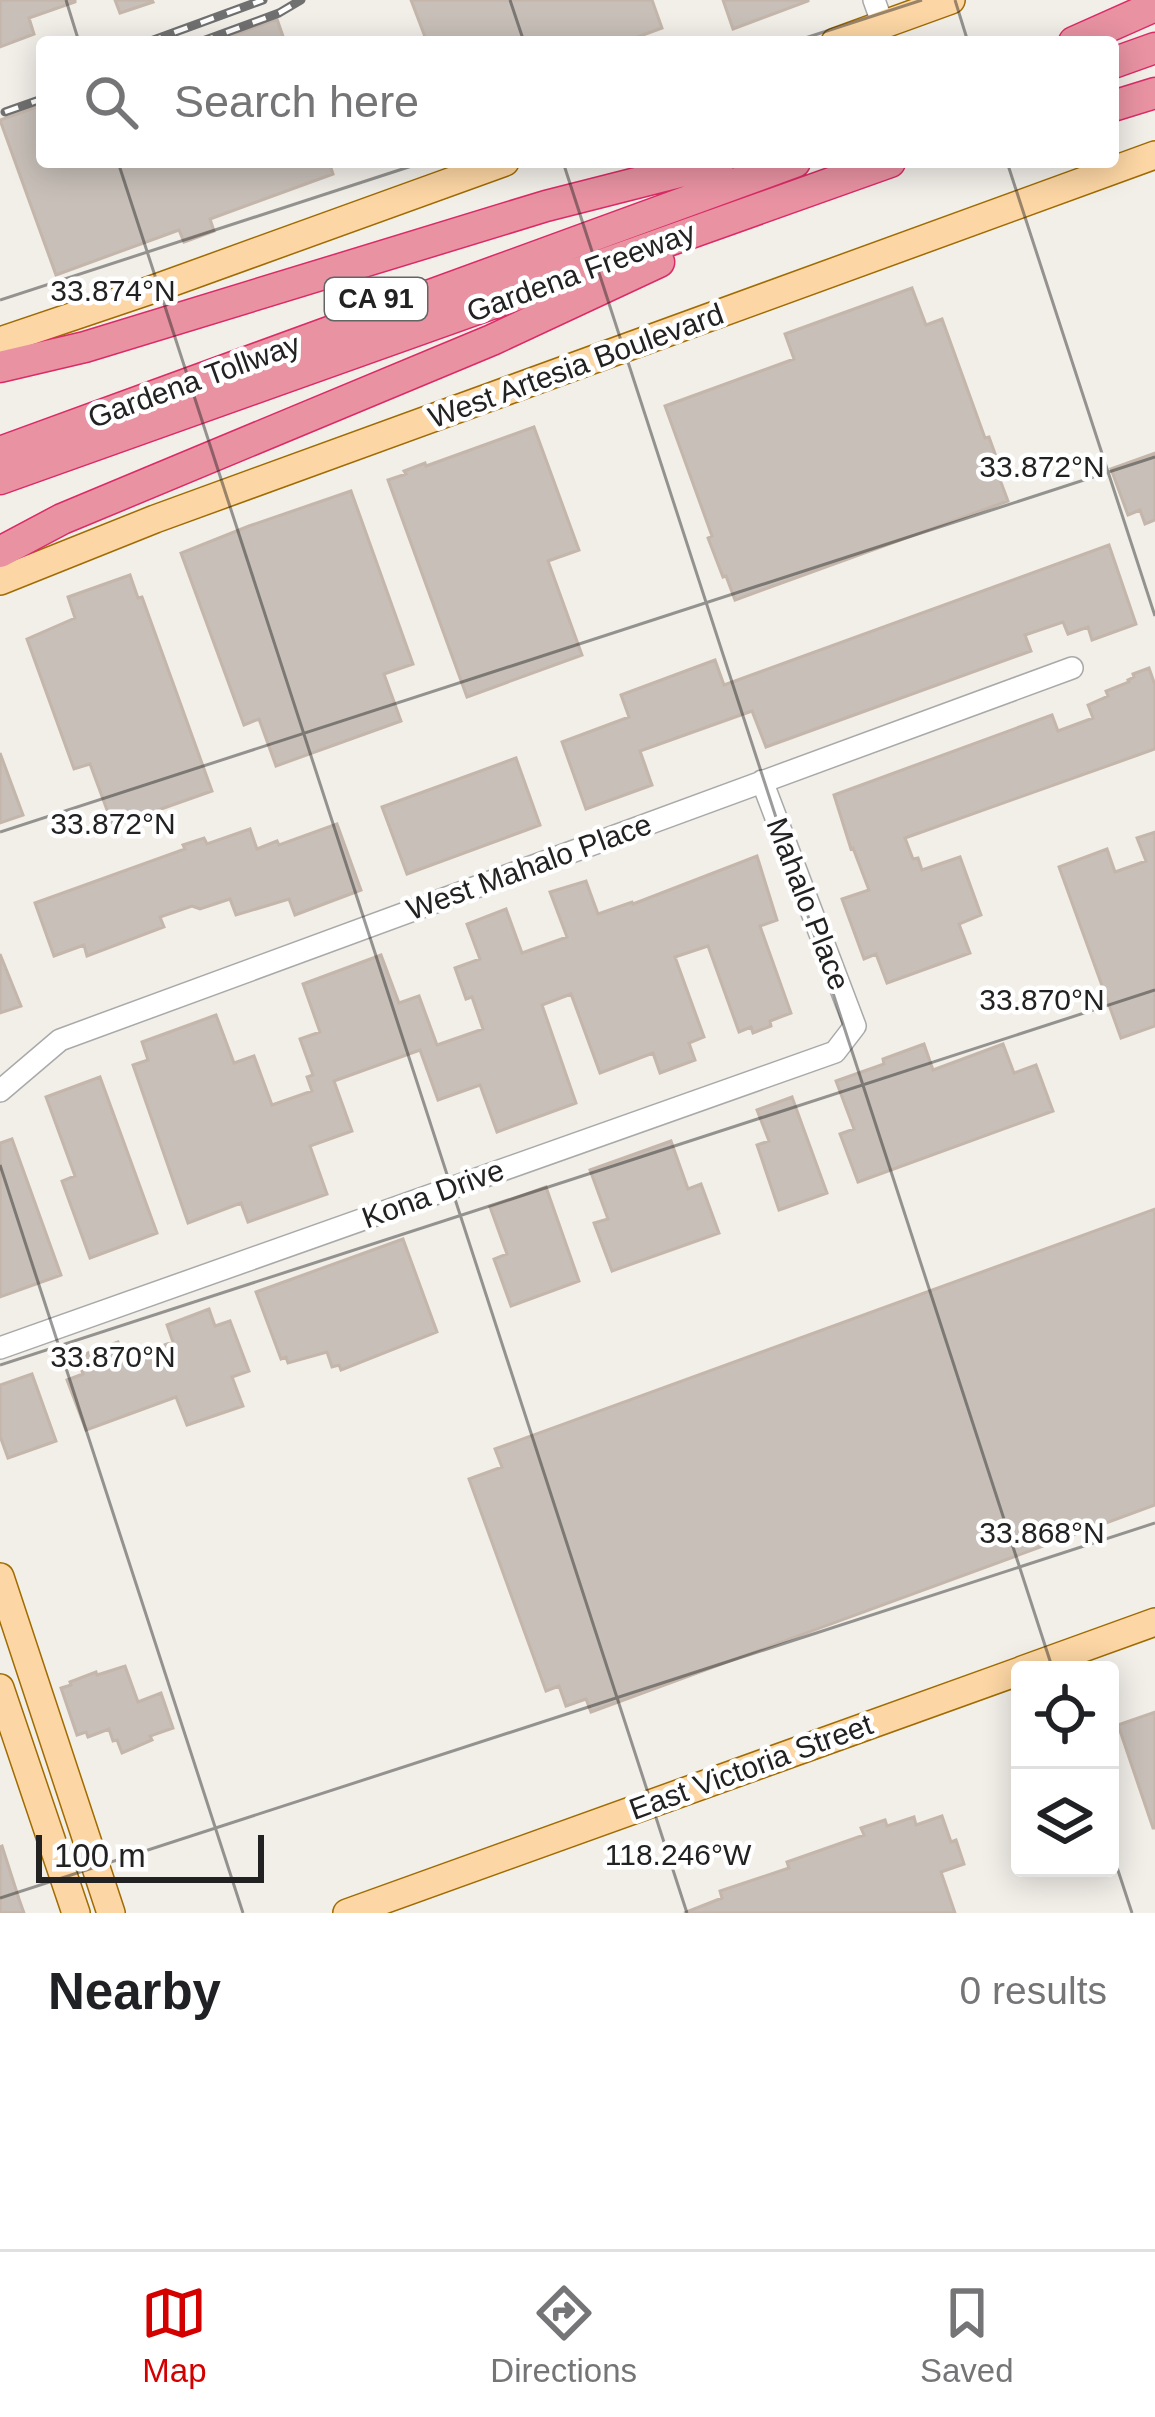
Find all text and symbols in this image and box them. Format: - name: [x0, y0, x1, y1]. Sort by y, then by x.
- search box: [36, 36, 1119, 168]
- icon: search: [78, 69, 144, 135]
- text: Search here: [174, 76, 419, 127]
- street label: Gardena Freeway: [462, 215, 699, 328]
- text: 33.874°N: [50, 274, 176, 307]
- road number: CA 91: [325, 278, 427, 320]
- street label: West Artesia Boulevard: [424, 297, 728, 434]
- street label: Gardena Tollway: [83, 327, 304, 434]
- text: 33.872°N: [979, 450, 1105, 483]
- text: 33.872°N: [50, 807, 176, 840]
- street label: West Mahalo Place: [402, 807, 656, 926]
- street label: Mahalo Place: [760, 813, 856, 995]
- text: 33.870°N: [979, 983, 1105, 1016]
- street label: Kona Drive: [357, 1153, 508, 1234]
- text: 33.870°N: [50, 1340, 176, 1373]
- text: 33.868°N: [979, 1516, 1105, 1549]
- map controls: [1011, 1661, 1119, 1877]
- button: locate: [1011, 1661, 1119, 1769]
- street label: East Victoria Street: [625, 1707, 877, 1826]
- button: layers: [1011, 1769, 1119, 1877]
- scale bar: [36, 1829, 264, 1882]
- text: 100 m: [54, 1837, 146, 1874]
- text: 118.246°W: [605, 1838, 752, 1871]
- text: Nearby: [48, 1963, 221, 2020]
- text: 0 results: [960, 1969, 1107, 2012]
- tab: Map: [141, 2280, 207, 2390]
- tab: Directions: [490, 2280, 637, 2390]
- tab: Saved: [920, 2280, 1014, 2390]

